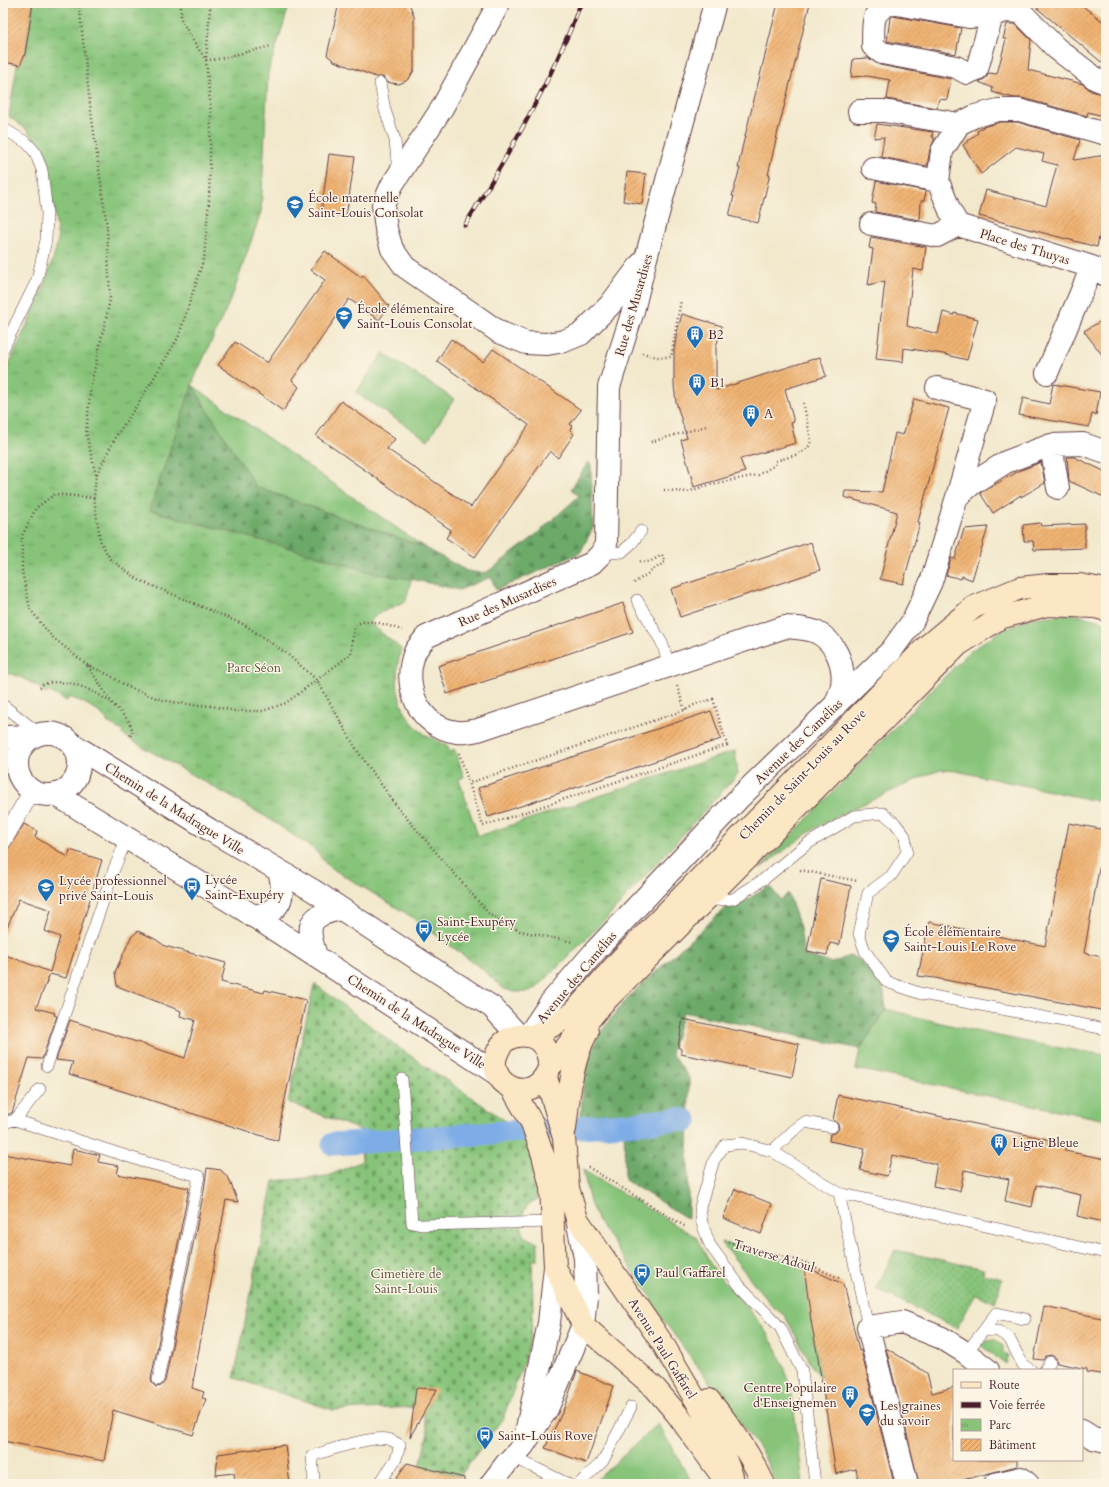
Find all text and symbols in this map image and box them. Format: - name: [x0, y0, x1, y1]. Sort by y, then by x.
- place label: École maternelle Saint-Louis Consolat: [308, 189, 423, 222]
- school or university icon: École maternelle Saint-Louis Consolat: [285, 194, 305, 219]
- street label: Place des Thuyas: [977, 225, 1072, 269]
- street label: Rue des Musardises: [611, 252, 657, 358]
- place label: École élémentaire Saint-Louis Consolat: [357, 300, 472, 333]
- school or university icon: École élémentaire Saint-Louis Consolat: [334, 305, 354, 330]
- building icon: B2: [685, 324, 705, 349]
- place label: B2: [708, 326, 724, 344]
- building icon: B1: [687, 372, 707, 397]
- place label: B1: [710, 374, 726, 392]
- building icon: A: [741, 403, 761, 428]
- place label: A: [764, 405, 774, 423]
- street label: Rue des Musardises: [456, 572, 559, 632]
- park label: Parc Séon: [227, 659, 282, 677]
- street label: Avenue des Camélias: [751, 695, 847, 788]
- street label: Chemin de Saint-Louis au Rove: [735, 705, 870, 844]
- street label: Chemin de la Madrague Ville: [101, 758, 248, 859]
- place label: Lycée Saint-Exupéry: [205, 871, 284, 904]
- place label: Lycée professionnel privé Saint-Louis: [59, 872, 168, 905]
- bus stop icon: Lycée Saint-Exupéry: [182, 876, 202, 901]
- school or university icon: Lycée professionnel privé Saint-Louis: [36, 877, 56, 902]
- place label: Saint-Exupéry Lycée: [437, 913, 516, 946]
- bus stop icon: Saint-Exupéry Lycée: [414, 918, 434, 943]
- place label: École élémentaire Saint-Louis Le Rove: [904, 923, 1016, 956]
- street label: Avenue des Camélias: [533, 928, 621, 1028]
- school or university icon: École élémentaire Saint-Louis Le Rove: [881, 928, 901, 953]
- street label: Chemin de la Madrague Ville: [344, 970, 489, 1074]
- building icon: Ligne Bleue: [989, 1132, 1009, 1157]
- place label: Ligne Bleue: [1012, 1134, 1079, 1152]
- street label: Traverse Adoul: [731, 1235, 817, 1277]
- bus stop icon: Paul Gaffarel: [632, 1262, 652, 1287]
- place label: Paul Gaffarel: [655, 1264, 726, 1282]
- park label: Cimetière de Saint-Louis: [370, 1265, 442, 1298]
- street label: Avenue Paul Gaffarel: [624, 1295, 701, 1403]
- legend: [953, 1369, 1083, 1461]
- text: Route: [989, 1377, 1020, 1393]
- place label: Centre Populaire d'Enseignemen: [744, 1379, 838, 1412]
- building icon: Centre Populaire d'Enseignemen: [840, 1384, 860, 1409]
- place label: Les graines du savoir: [880, 1397, 941, 1430]
- text: Voie ferrée: [989, 1397, 1045, 1413]
- school or university icon: Les graines du savoir: [857, 1402, 877, 1427]
- text: Parc: [989, 1417, 1012, 1433]
- bus stop icon: Saint-Louis Rove: [475, 1425, 495, 1450]
- place label: Saint-Louis Rove: [498, 1427, 593, 1445]
- text: Bâtiment: [989, 1437, 1036, 1453]

